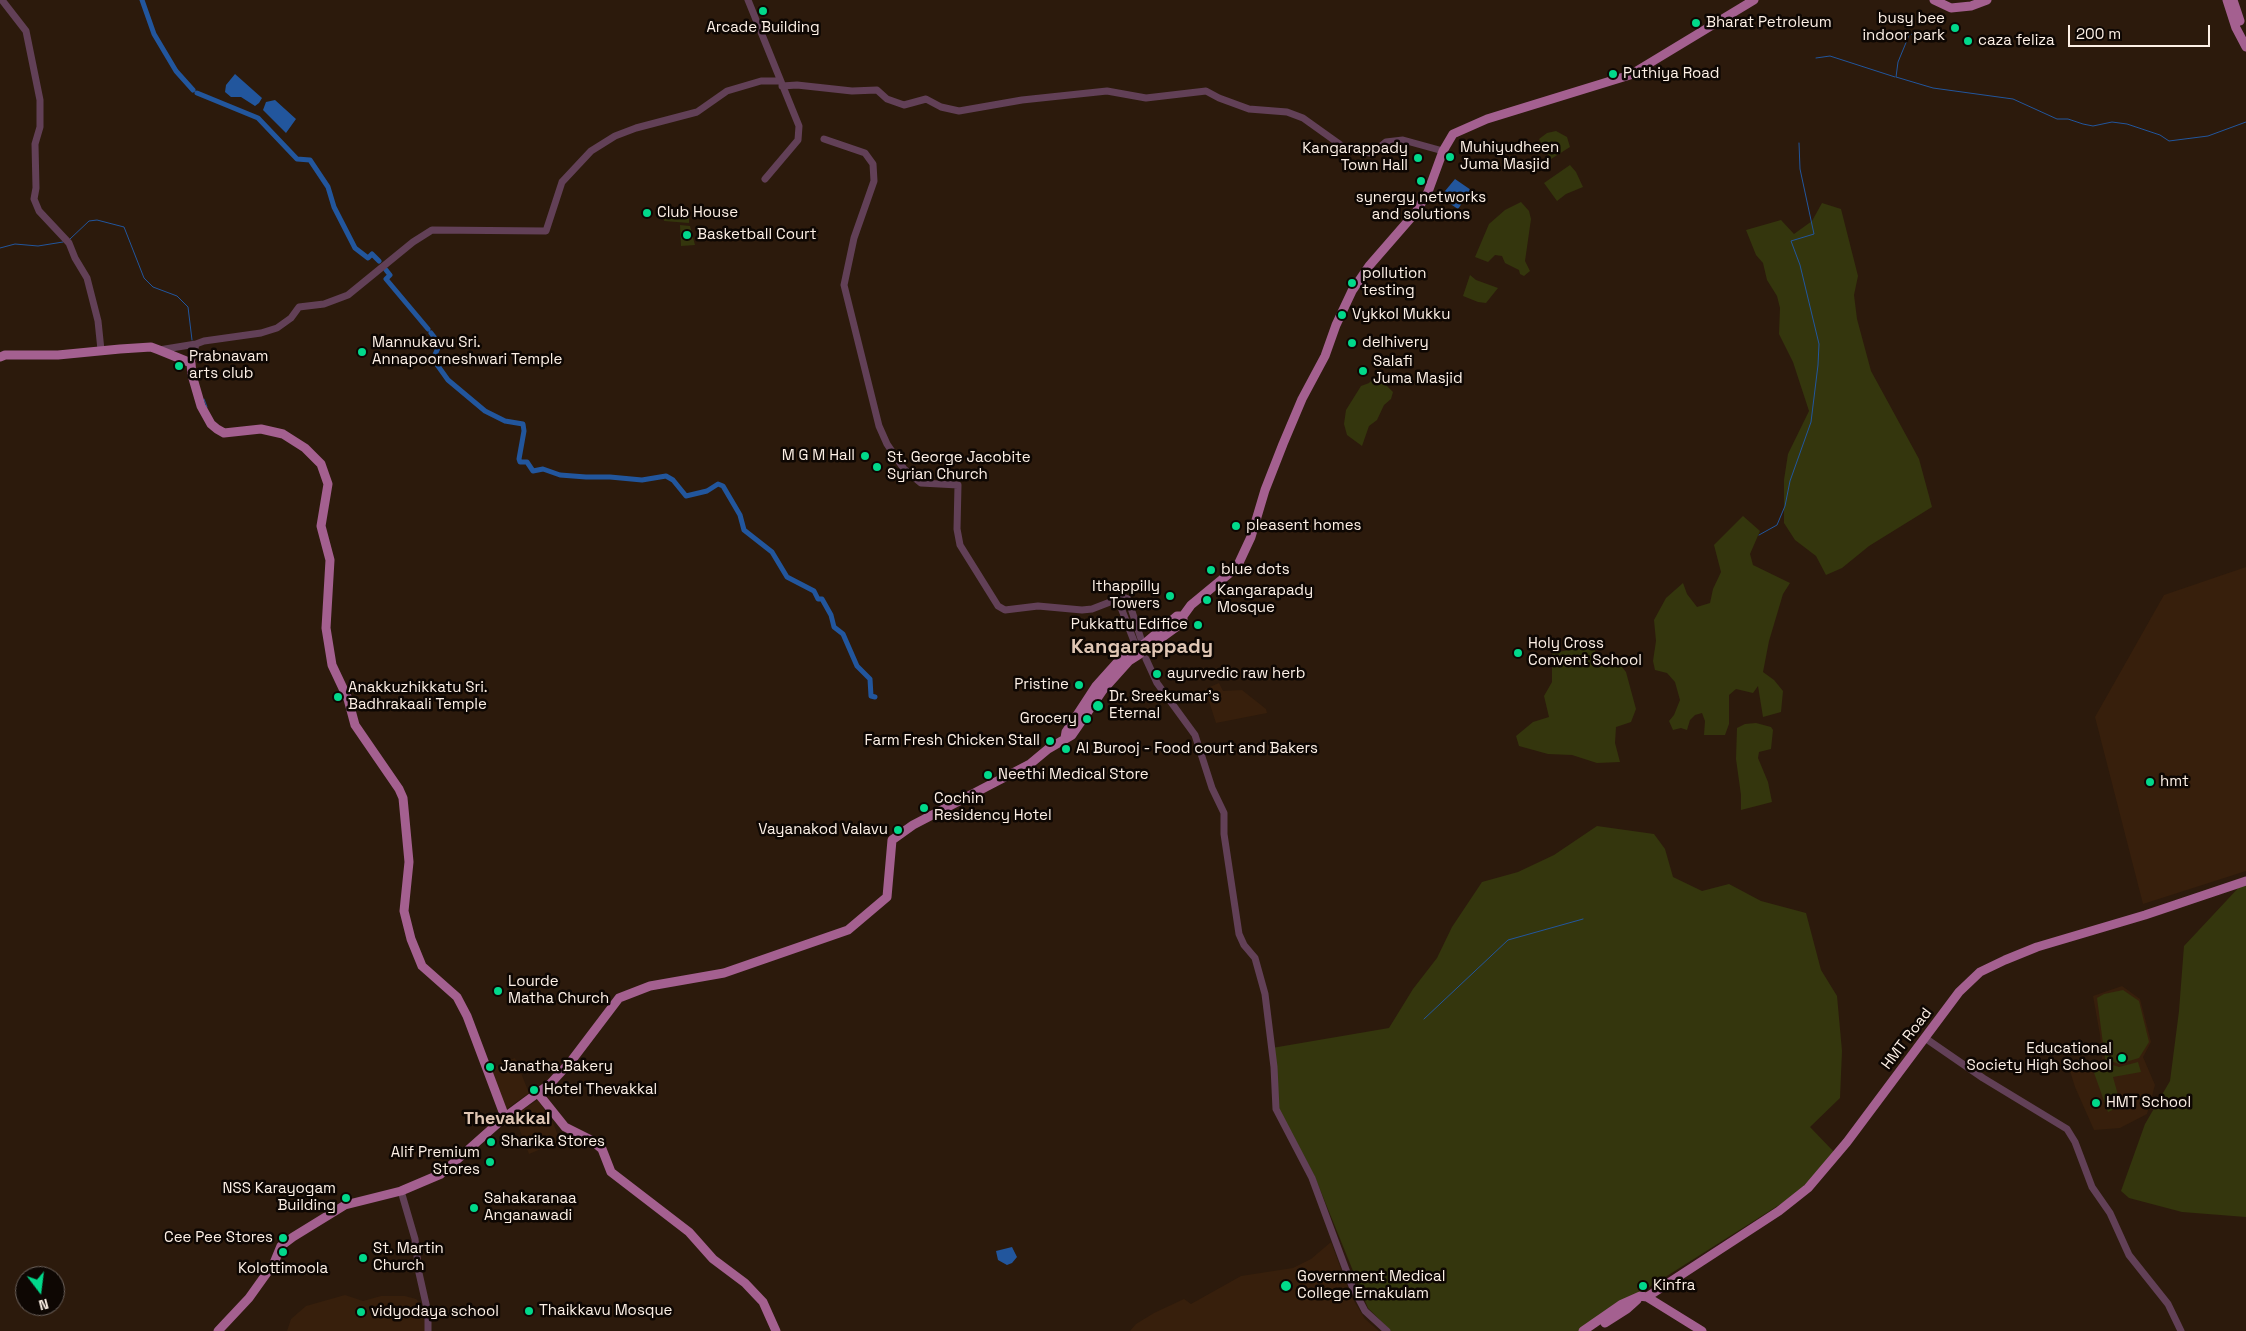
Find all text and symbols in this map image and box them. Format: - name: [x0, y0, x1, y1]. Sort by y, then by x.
- marker: Arcade Building: [757, 5, 769, 17]
- place label: busy bee indoor park: [1862, 10, 1945, 45]
- place label: Bharat Petroleum: [1706, 14, 1832, 32]
- scale bar: [2071, 15, 2214, 47]
- marker: Bharat Petroleum: [1690, 17, 1702, 29]
- place label: Arcade Building: [706, 19, 820, 37]
- marker: busy bee indoor park: [1949, 22, 1961, 34]
- text: 200 m: [2076, 24, 2121, 43]
- place label: caza feliza: [1978, 32, 2055, 50]
- marker: caza feliza: [1962, 35, 1974, 47]
- place label: Puthiya Road: [1623, 65, 1719, 83]
- marker: Puthiya Road: [1607, 68, 1619, 80]
- place label: Muhiyudheen Juma Masjid: [1460, 139, 1559, 174]
- place label: Kangarappady Town Hall: [1302, 140, 1408, 175]
- marker: Muhiyudheen Juma Masjid: [1444, 151, 1456, 163]
- marker: Kangarappady Town Hall: [1412, 152, 1424, 164]
- marker: synergy networks and solutions: [1415, 175, 1427, 187]
- place label: synergy networks and solutions: [1356, 189, 1486, 224]
- place label: Club House: [657, 204, 738, 222]
- marker: Club House: [641, 207, 653, 219]
- place label: Basketball Court: [697, 226, 817, 244]
- marker: Basketball Court: [681, 229, 693, 241]
- place label: pollution testing: [1362, 265, 1426, 300]
- marker: pollution testing: [1346, 277, 1358, 289]
- place label: Vykkol Mukku: [1352, 306, 1450, 324]
- marker: Vykkol Mukku: [1336, 309, 1348, 321]
- place label: Mannukavu Sri. Annapoorneshwari Temple: [372, 334, 562, 369]
- place label: delhivery: [1362, 334, 1429, 352]
- marker: delhivery: [1346, 337, 1358, 349]
- marker: Mannukavu Sri. Annapoorneshwari Temple: [356, 346, 368, 358]
- place label: Prabnavam arts club: [189, 348, 268, 383]
- place label: Salafi Juma Masjid: [1373, 353, 1463, 388]
- marker: Prabnavam arts club: [173, 360, 185, 372]
- marker: Salafi Juma Masjid: [1357, 365, 1369, 377]
- place label: M G M Hall: [782, 447, 855, 465]
- place label: St. George Jacobite Syrian Church: [887, 449, 1031, 484]
- marker: M G M Hall: [859, 450, 871, 462]
- marker: St. George Jacobite Syrian Church: [871, 461, 883, 473]
- place label: pleasent homes: [1246, 517, 1361, 535]
- marker: pleasent homes: [1230, 520, 1242, 532]
- place label: blue dots: [1221, 561, 1290, 579]
- marker: blue dots: [1205, 564, 1217, 576]
- place label: Ithappilly Towers: [1092, 578, 1160, 613]
- place label: Kangarapady Mosque: [1217, 582, 1313, 617]
- marker: Ithappilly Towers: [1164, 590, 1176, 602]
- marker: Kangarapady Mosque: [1201, 594, 1213, 606]
- place label: Pukkattu Edifice: [1071, 616, 1188, 634]
- marker: Pukkattu Edifice: [1192, 619, 1204, 631]
- place label: Holy Cross Convent School: [1528, 635, 1642, 670]
- district label: Kangarappady: [1071, 636, 1213, 660]
- marker: Holy Cross Convent School: [1512, 647, 1524, 659]
- place label: ayurvedic raw herb: [1167, 665, 1305, 683]
- marker: ayurvedic raw herb: [1151, 668, 1163, 680]
- place label: Pristine: [1014, 676, 1069, 694]
- place label: Anakkuzhikkatu Sri. Badhrakaali Temple: [348, 679, 488, 714]
- marker: Pristine: [1073, 679, 1085, 691]
- place label: Dr. Sreekumar's Eternal: [1109, 688, 1220, 723]
- marker: Anakkuzhikkatu Sri. Badhrakaali Temple: [332, 691, 344, 703]
- marker: Dr. Sreekumar's Eternal: [1091, 699, 1105, 713]
- place label: Grocery: [1020, 710, 1077, 728]
- marker: Grocery: [1081, 713, 1093, 725]
- place label: Farm Fresh Chicken Stall: [865, 732, 1040, 750]
- marker: Farm Fresh Chicken Stall: [1044, 735, 1056, 747]
- place label: Al Burooj - Food court and Bakers: [1076, 740, 1318, 758]
- marker: Al Burooj - Food court and Bakers: [1060, 743, 1072, 755]
- place label: Neethi Medical Store: [998, 766, 1149, 784]
- marker: Neethi Medical Store: [982, 769, 994, 781]
- place label: hmt: [2160, 773, 2189, 791]
- marker: hmt: [2144, 776, 2156, 788]
- place label: Cochin Residency Hotel: [934, 790, 1052, 825]
- marker: Cochin Residency Hotel: [918, 802, 930, 814]
- place label: Vayanakod Valavu: [758, 821, 888, 839]
- marker: Vayanakod Valavu: [892, 824, 904, 836]
- place label: Lourde Matha Church: [508, 973, 609, 1008]
- marker: Lourde Matha Church: [492, 985, 504, 997]
- street label: HMT Road: [1878, 1005, 1936, 1073]
- place label: Educational Society High School: [1967, 1040, 2112, 1075]
- marker: Educational Society High School: [2116, 1052, 2128, 1064]
- place label: Janatha Bakery: [500, 1058, 613, 1076]
- marker: Janatha Bakery: [484, 1061, 496, 1073]
- place label: Hotel Thevakkal: [544, 1081, 657, 1099]
- marker: Hotel Thevakkal: [528, 1084, 540, 1096]
- place label: HMT School: [2106, 1094, 2191, 1112]
- marker: HMT School: [2090, 1097, 2102, 1109]
- district label: Thevakkal: [463, 1108, 551, 1130]
- place label: Sharika Stores: [501, 1133, 605, 1151]
- marker: Sharika Stores: [485, 1136, 497, 1148]
- place label: Alif Premium Stores: [391, 1144, 480, 1179]
- marker: Alif Premium Stores: [484, 1156, 496, 1168]
- place label: NSS Karayogam Building: [223, 1180, 336, 1215]
- place label: Sahakaranaa Anganawadi: [484, 1190, 577, 1225]
- marker: NSS Karayogam Building: [340, 1192, 352, 1204]
- marker: Sahakaranaa Anganawadi: [468, 1202, 480, 1214]
- place label: Cee Pee Stores: [164, 1229, 273, 1247]
- marker: Cee Pee Stores: [277, 1232, 289, 1244]
- place label: St. Martin Church: [373, 1240, 444, 1275]
- marker: Kolottimoola: [277, 1246, 289, 1258]
- marker: St. Martin Church: [357, 1252, 369, 1264]
- place label: Kolottimoola: [238, 1260, 328, 1278]
- north arrow: [15, 1266, 65, 1316]
- place label: Government Medical College Ernakulam: [1297, 1268, 1445, 1303]
- place label: Kinfra: [1653, 1277, 1695, 1295]
- marker: Government Medical College Ernakulam: [1279, 1279, 1293, 1293]
- marker: Kinfra: [1637, 1280, 1649, 1292]
- text: N: [37, 1295, 50, 1314]
- place label: Thaikkavu Mosque: [539, 1302, 672, 1320]
- place label: vidyodaya school: [371, 1303, 499, 1321]
- marker: Thaikkavu Mosque: [523, 1305, 535, 1317]
- marker: vidyodaya school: [355, 1306, 367, 1318]

